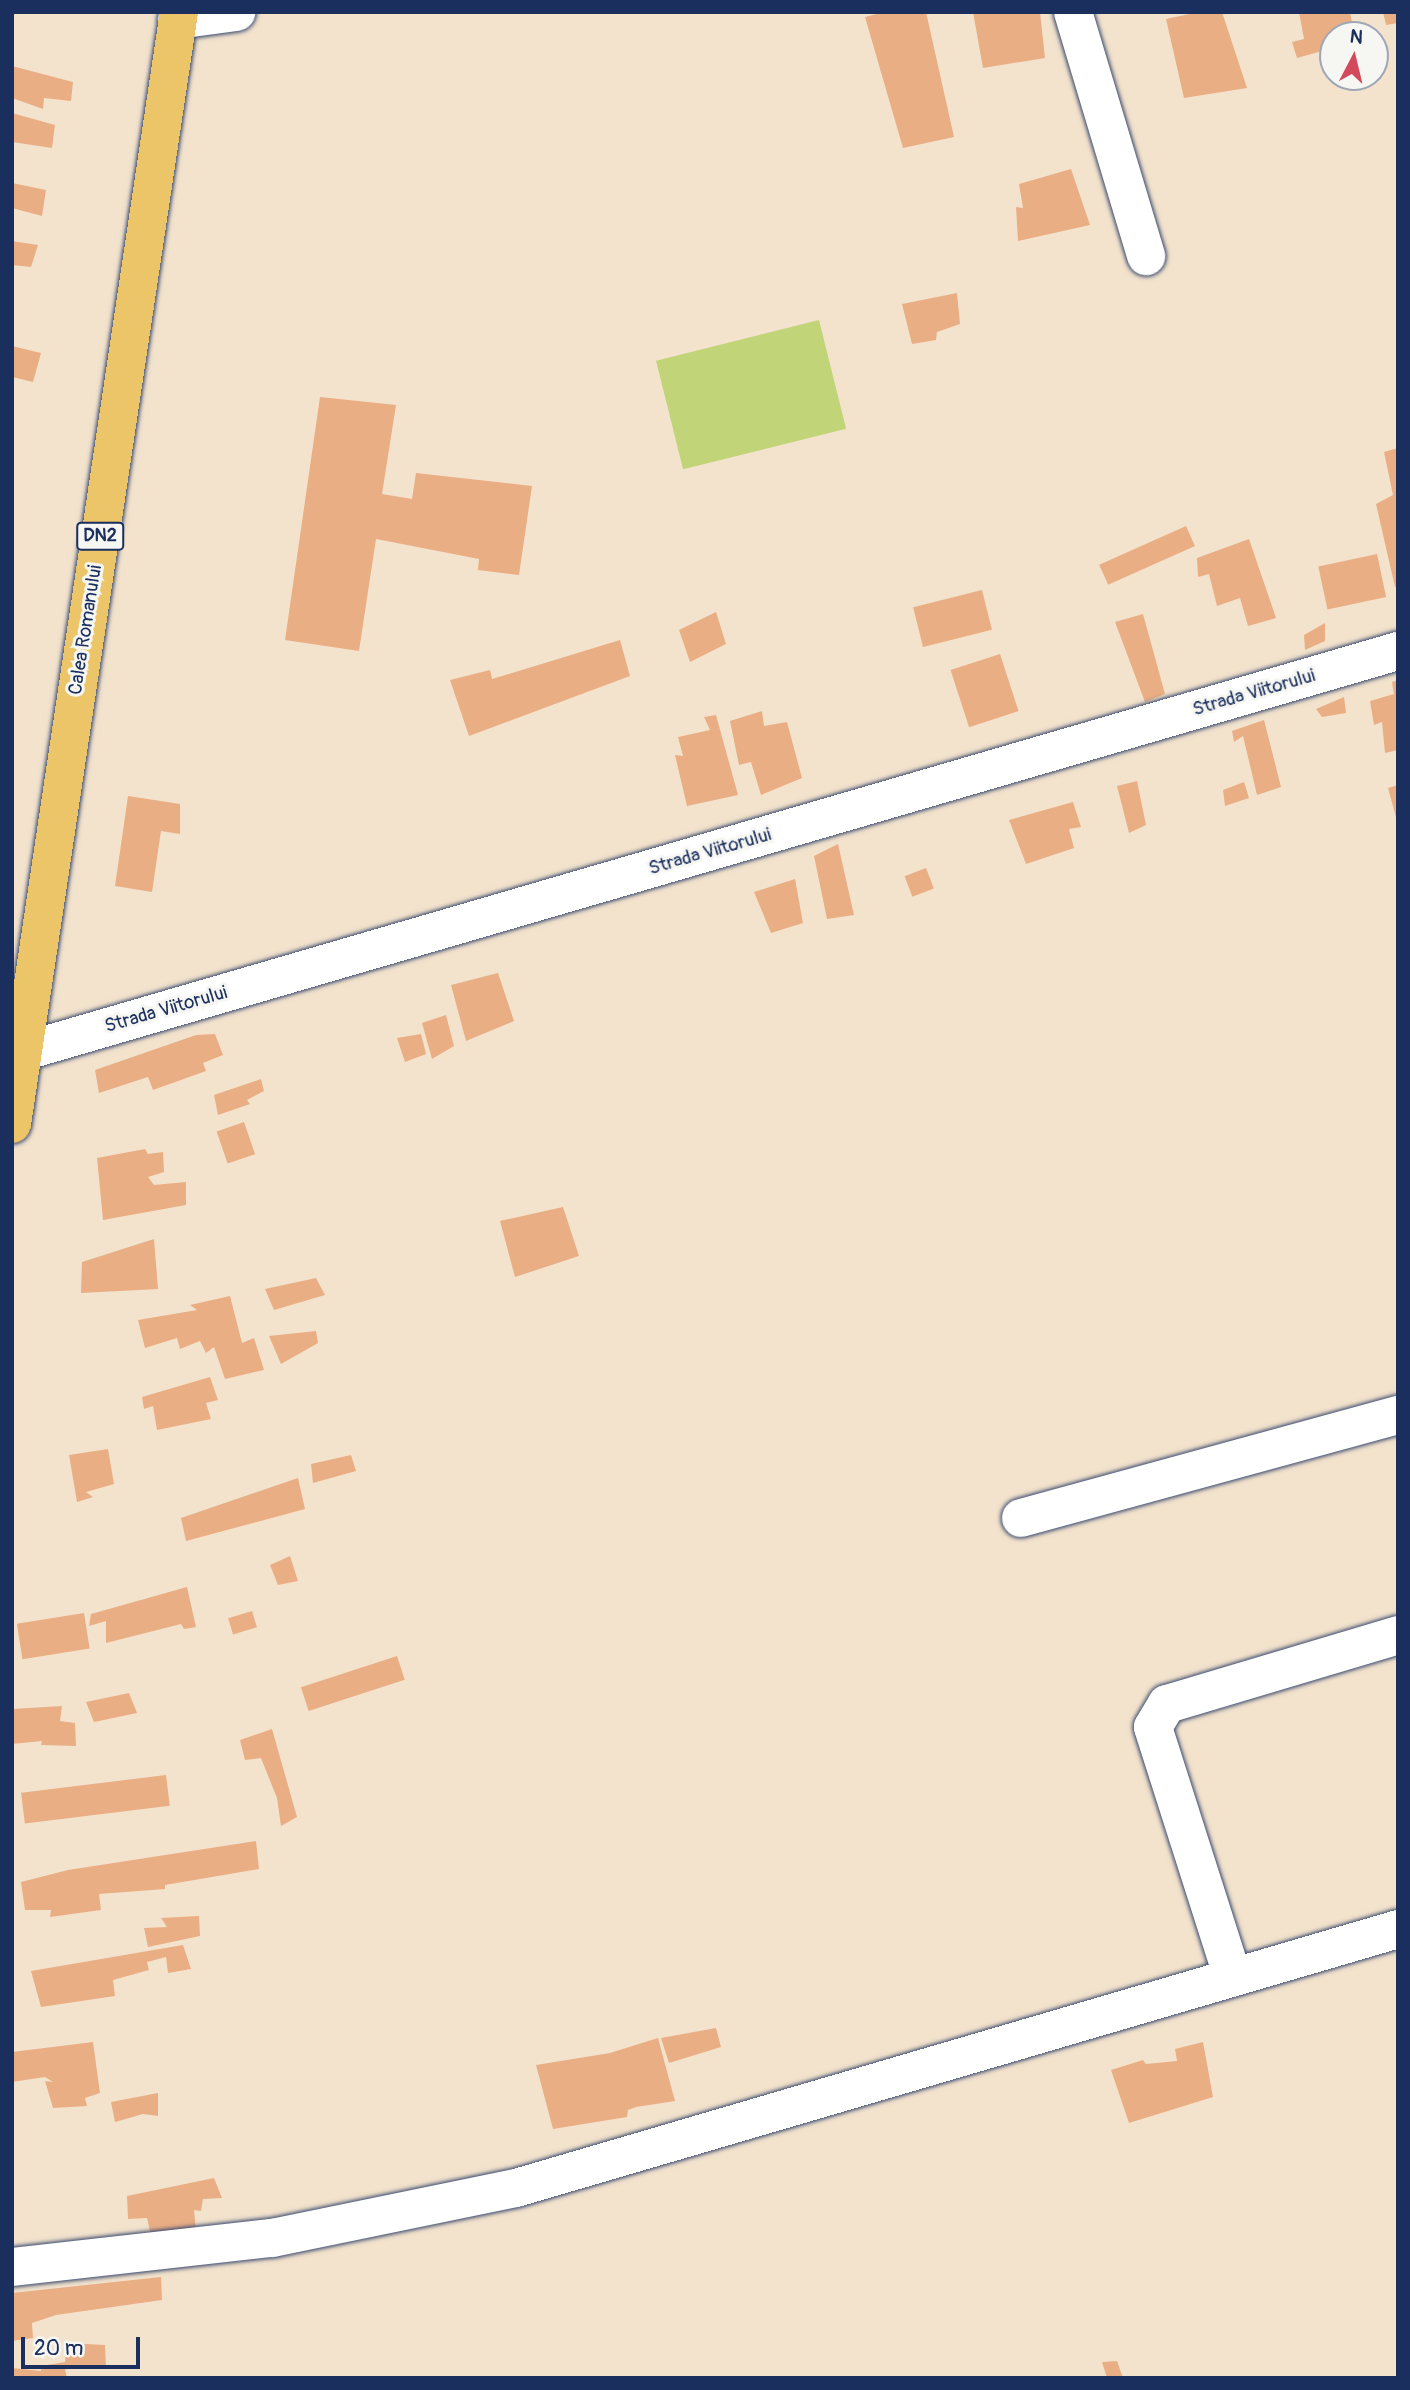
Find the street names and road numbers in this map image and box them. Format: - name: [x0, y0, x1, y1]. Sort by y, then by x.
- road number: DN2: [76, 522, 124, 550]
- street label: Calea Romanului: [64, 564, 108, 696]
- street label: Strada Viitorului: [1190, 665, 1318, 721]
- street label: Strada Viitorului: [646, 824, 774, 880]
- street label: Strada Viitorului: [102, 982, 230, 1038]

